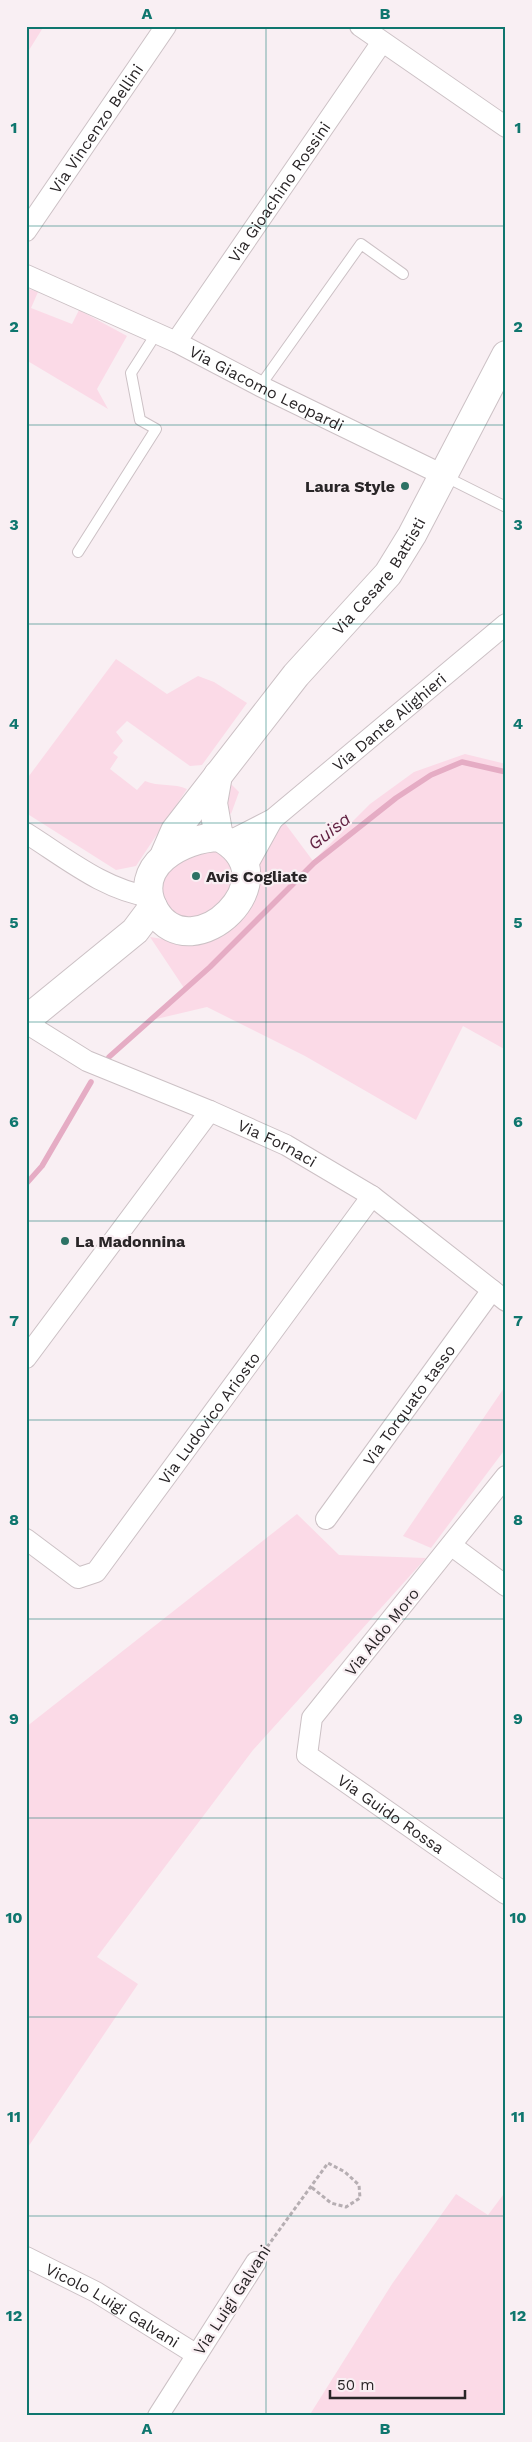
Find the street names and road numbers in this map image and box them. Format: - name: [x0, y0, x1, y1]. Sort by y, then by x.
- street label: Via Vincenzo Bellini: [45, 60, 147, 197]
- street label: Via Gioachino Rossini: [224, 118, 334, 266]
- street label: Via Giacomo Leopardi: [186, 341, 347, 435]
- street label: Via Cesare Battisti: [328, 514, 429, 638]
- street label: Via Dante Alighieri: [328, 669, 450, 775]
- street label: Via Fornaci: [235, 1115, 320, 1171]
- street label: Via Torquato tasso: [359, 1341, 459, 1469]
- street label: Via Ludovico Ariosto: [154, 1348, 264, 1488]
- street label: Via Aldo Moro: [341, 1584, 423, 1680]
- street label: Via Guido Rossa: [334, 1770, 448, 1857]
- street label: Via Luigi Galvani: [189, 2242, 275, 2358]
- street label: Vicolo Luigi Galvani: [43, 2259, 183, 2351]

